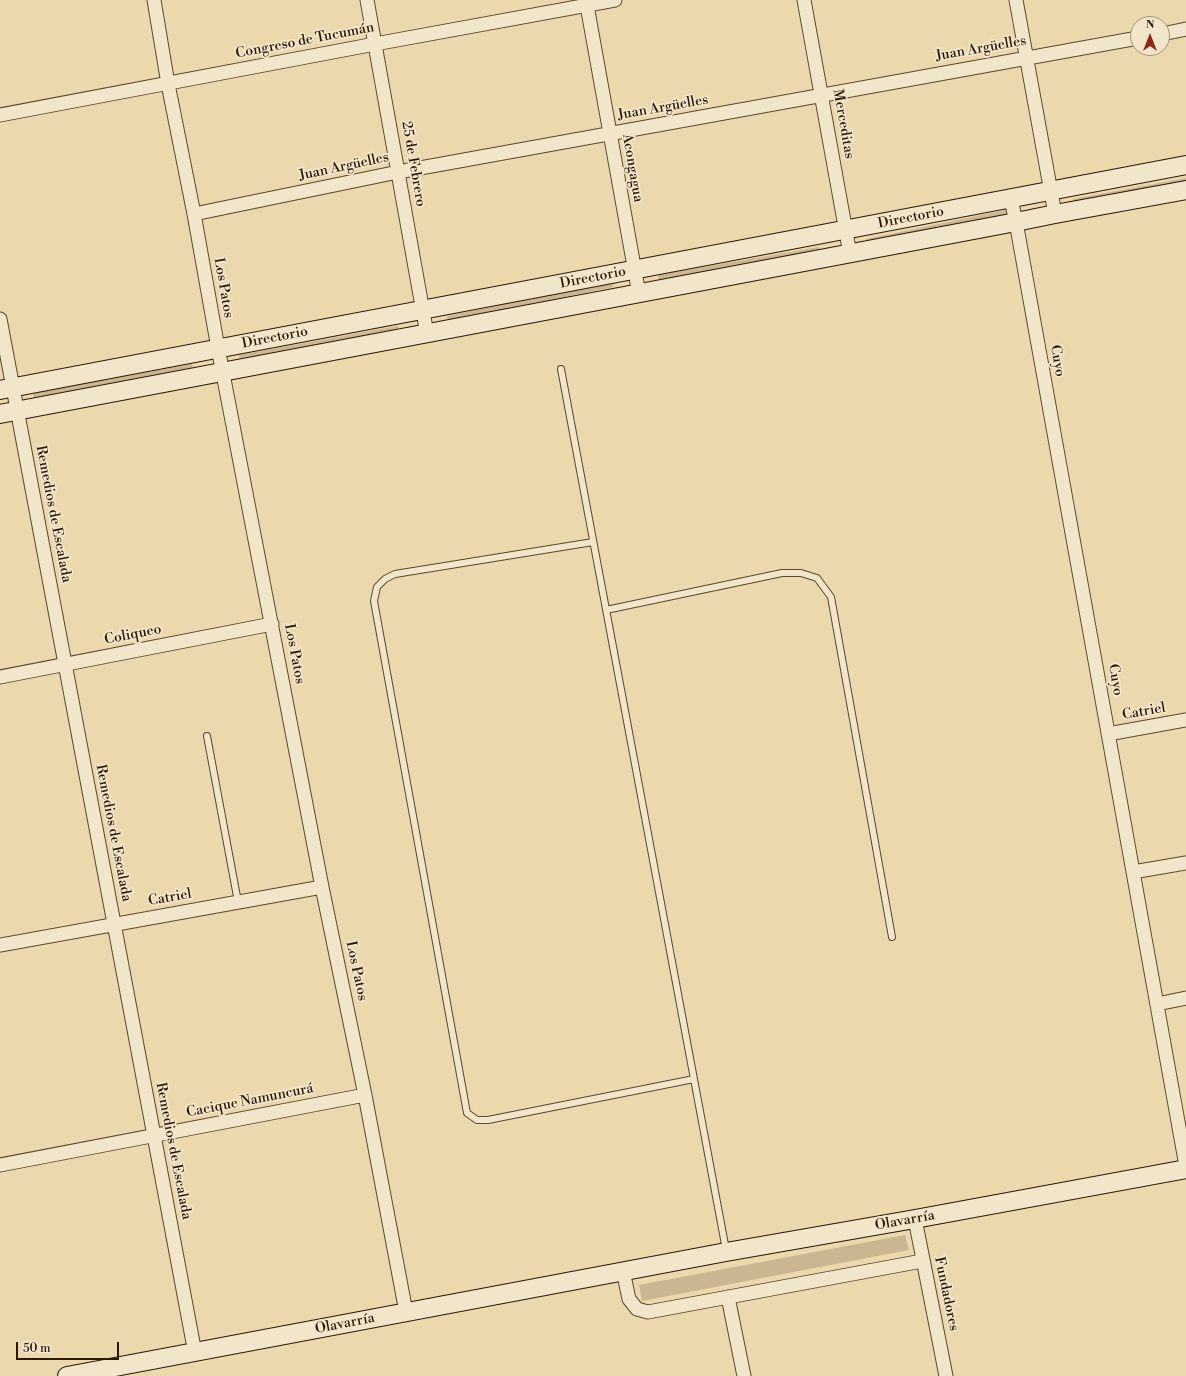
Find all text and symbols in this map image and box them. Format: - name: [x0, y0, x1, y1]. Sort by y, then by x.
- north arrow: [1130, 16, 1170, 56]
- text: N: [1146, 18, 1154, 32]
- street label: Congreso de Tucumán: [234, 19, 376, 63]
- street label: Juan Argüelles: [934, 33, 1028, 65]
- street label: Merceditas: [829, 88, 857, 160]
- street label: Juan Argüelles: [616, 92, 710, 124]
- street label: 25 de Febrero: [397, 120, 429, 208]
- street label: Acongagua: [618, 132, 646, 204]
- street label: Juan Argüelles: [297, 149, 391, 185]
- street label: Directorio: [876, 203, 946, 233]
- street label: Los Patos: [209, 257, 237, 319]
- street label: Directorio: [558, 263, 628, 293]
- street label: Directorio: [240, 323, 310, 353]
- street label: Cuyo: [1046, 344, 1068, 378]
- street label: Remedios de Escalada: [31, 444, 75, 584]
- street label: Coliqueo: [103, 621, 163, 649]
- street label: Los Patos: [280, 623, 308, 685]
- street label: Cuyo: [1104, 663, 1126, 697]
- street label: Catriel: [1121, 700, 1167, 724]
- street label: Remedios de Escalada: [91, 763, 135, 903]
- street label: Catriel: [147, 886, 193, 910]
- street label: Los Patos: [341, 939, 371, 1003]
- street label: Cacique Namuncurá: [185, 1080, 315, 1122]
- street label: Remedios de Escalada: [151, 1081, 195, 1221]
- street label: Olavarría: [874, 1207, 936, 1235]
- street label: Fundadores: [930, 1255, 962, 1333]
- street label: Olavarría: [314, 1310, 376, 1338]
- scale bar: [18, 1334, 121, 1360]
- text: 50 m: [23, 1341, 51, 1356]

